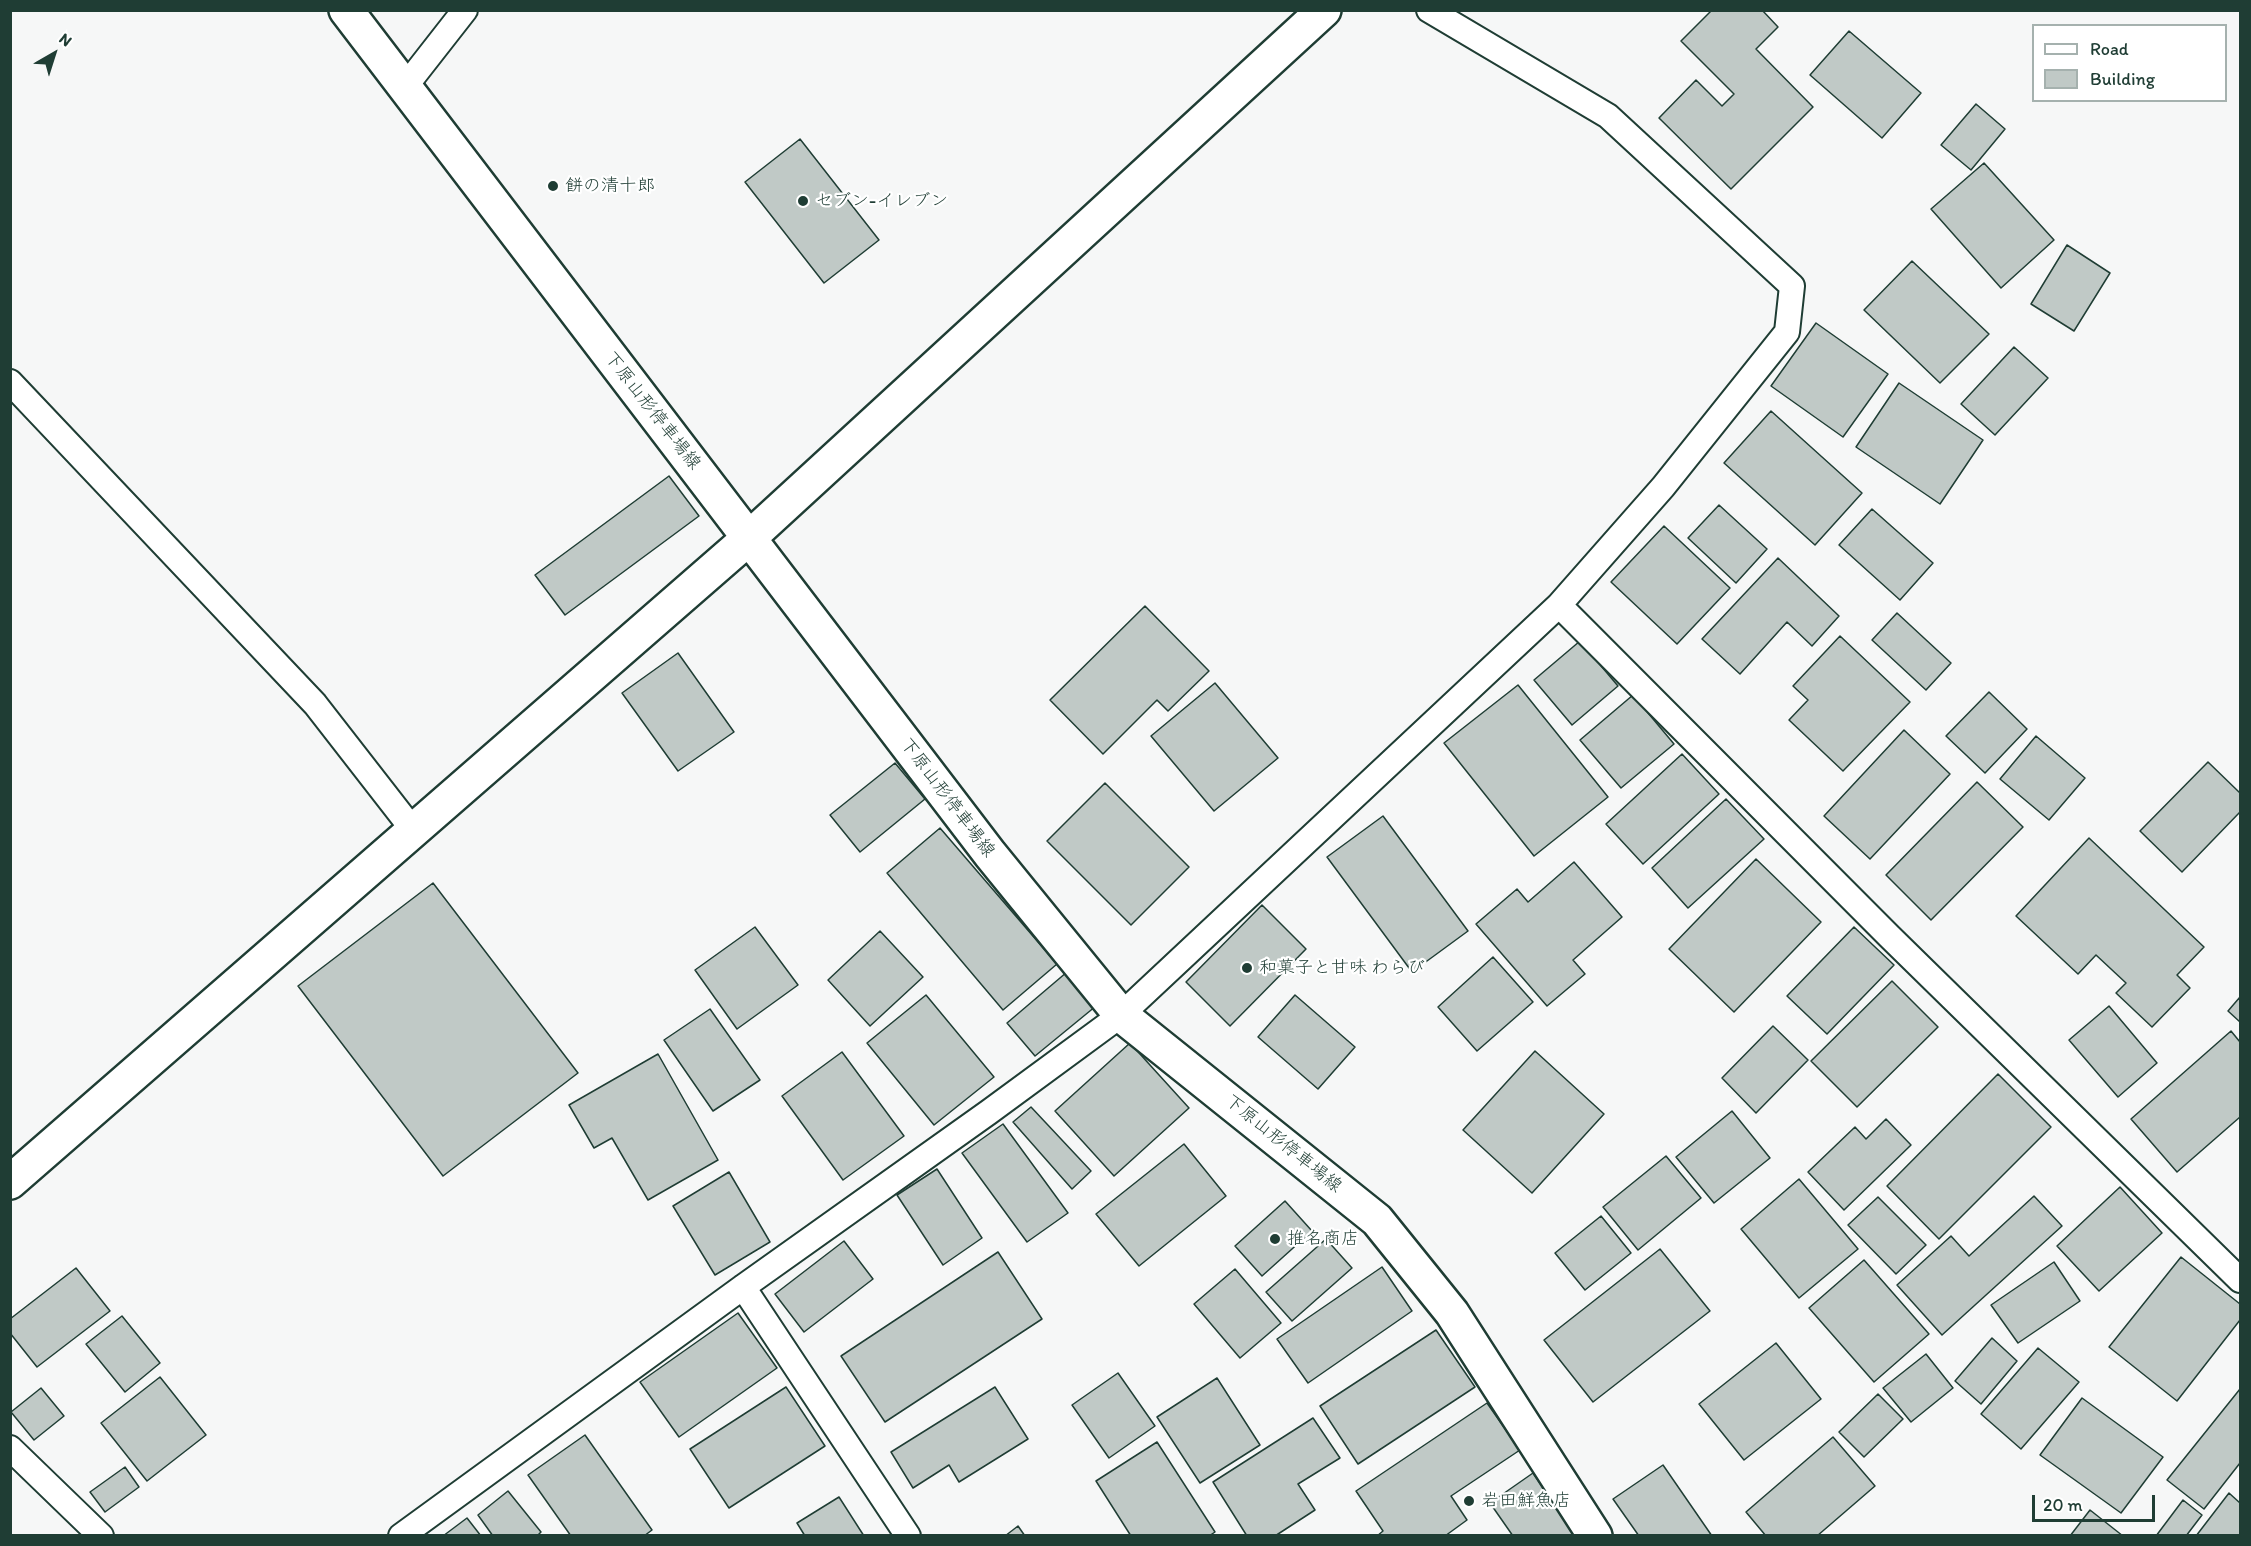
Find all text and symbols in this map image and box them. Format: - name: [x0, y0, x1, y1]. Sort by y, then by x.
- north arrow: [24, 24, 84, 84]
- legend: [2032, 24, 2227, 102]
- text: N: [55, 29, 76, 50]
- text: Road: [2090, 38, 2129, 60]
- text: Building: [2090, 68, 2155, 90]
- place label: 餅の清十郎: [565, 175, 655, 197]
- marker: 餅の清十郎: [546, 179, 560, 193]
- place label: セブン-イレブン: [815, 190, 948, 212]
- marker: セブン-イレブン: [796, 194, 810, 208]
- street label: 下原山形停車場線: [599, 348, 705, 474]
- street label: 下原山形停車場線: [895, 734, 999, 862]
- place label: 和菓子と甘味 わらび: [1259, 957, 1425, 979]
- marker: 和菓子と甘味 わらび: [1240, 961, 1254, 975]
- street label: 下原山形停車場線: [1220, 1090, 1346, 1198]
- place label: 推名商店: [1287, 1228, 1359, 1250]
- marker: 推名商店: [1268, 1232, 1282, 1246]
- scale bar: [2035, 1483, 2158, 1521]
- place label: 岩田鮮魚店: [1481, 1490, 1571, 1512]
- marker: 岩田鮮魚店: [1462, 1494, 1476, 1508]
- text: 20 m: [2043, 1494, 2083, 1516]

